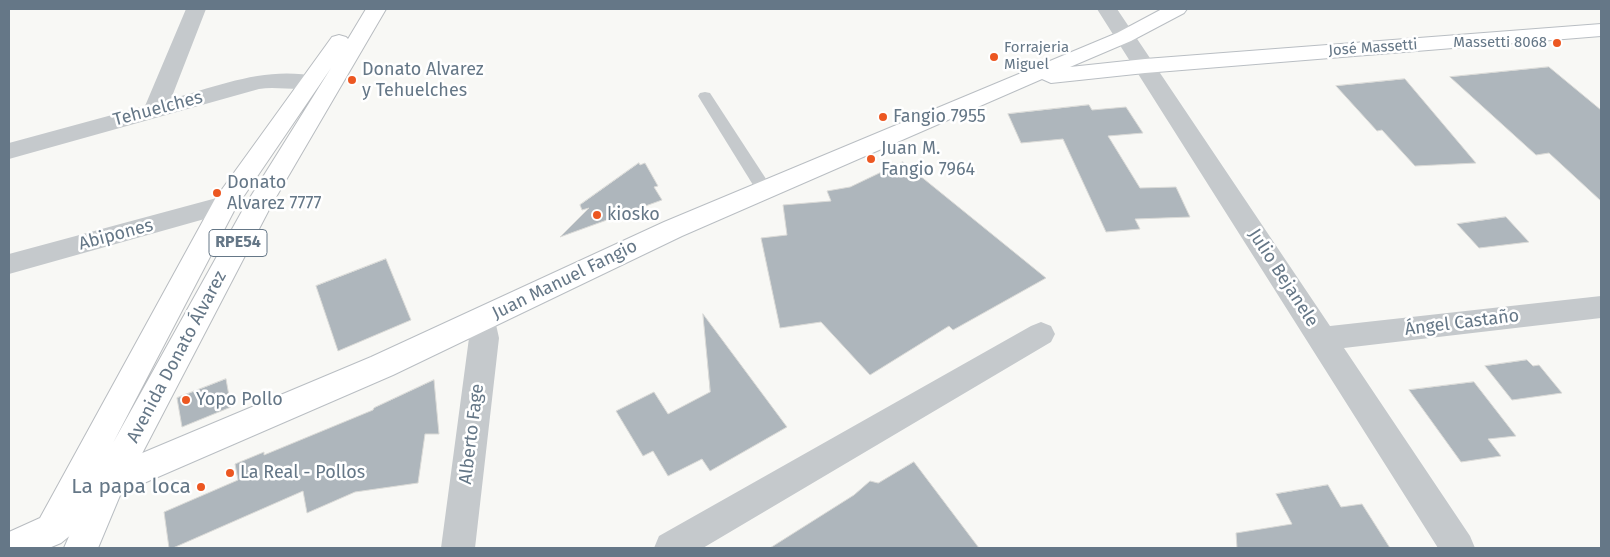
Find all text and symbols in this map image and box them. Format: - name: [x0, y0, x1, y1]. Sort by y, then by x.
- place label: Massetti 8068: [1453, 34, 1547, 52]
- street label: José Massetti: [1328, 36, 1418, 60]
- marker: Massetti 8068: [1551, 37, 1563, 49]
- place label: Forrajeria Miguel: [1004, 39, 1069, 74]
- marker: Forrajeria Miguel: [988, 51, 1000, 63]
- place label: Donato Alvarez y Tehuelches: [362, 59, 484, 102]
- marker: Donato Alvarez y Tehuelches: [346, 74, 358, 86]
- street label: Tehuelches: [111, 87, 205, 131]
- place label: Fangio 7955: [893, 106, 986, 128]
- marker: Fangio 7955: [877, 111, 889, 123]
- place label: Juan M. Fangio 7964: [881, 138, 975, 180]
- marker: Juan M. Fangio 7964: [865, 153, 877, 165]
- place label: Donato Alvarez 7777: [227, 172, 321, 214]
- marker: Donato Alvarez 7777: [211, 187, 223, 199]
- place label: kiosko: [607, 204, 660, 226]
- marker: kiosko: [591, 209, 603, 221]
- street label: Abipones: [76, 215, 156, 255]
- street label: Julio Bejanele: [1243, 225, 1323, 331]
- road number: RPE54: [209, 230, 267, 256]
- street label: Juan Manuel Fangio: [489, 235, 641, 325]
- street label: Avenida Donato Álvarez: [123, 267, 231, 447]
- street label: Ángel Castaño: [1404, 305, 1520, 341]
- street label: Alberto Fage: [455, 383, 489, 485]
- place label: Yopo Pollo: [196, 389, 283, 411]
- marker: Yopo Pollo: [180, 394, 192, 406]
- place label: La Real - Pollos: [240, 462, 365, 484]
- marker: La Real - Pollos: [224, 467, 236, 479]
- place label: La papa loca: [71, 474, 191, 500]
- marker: La papa loca: [195, 481, 207, 493]

